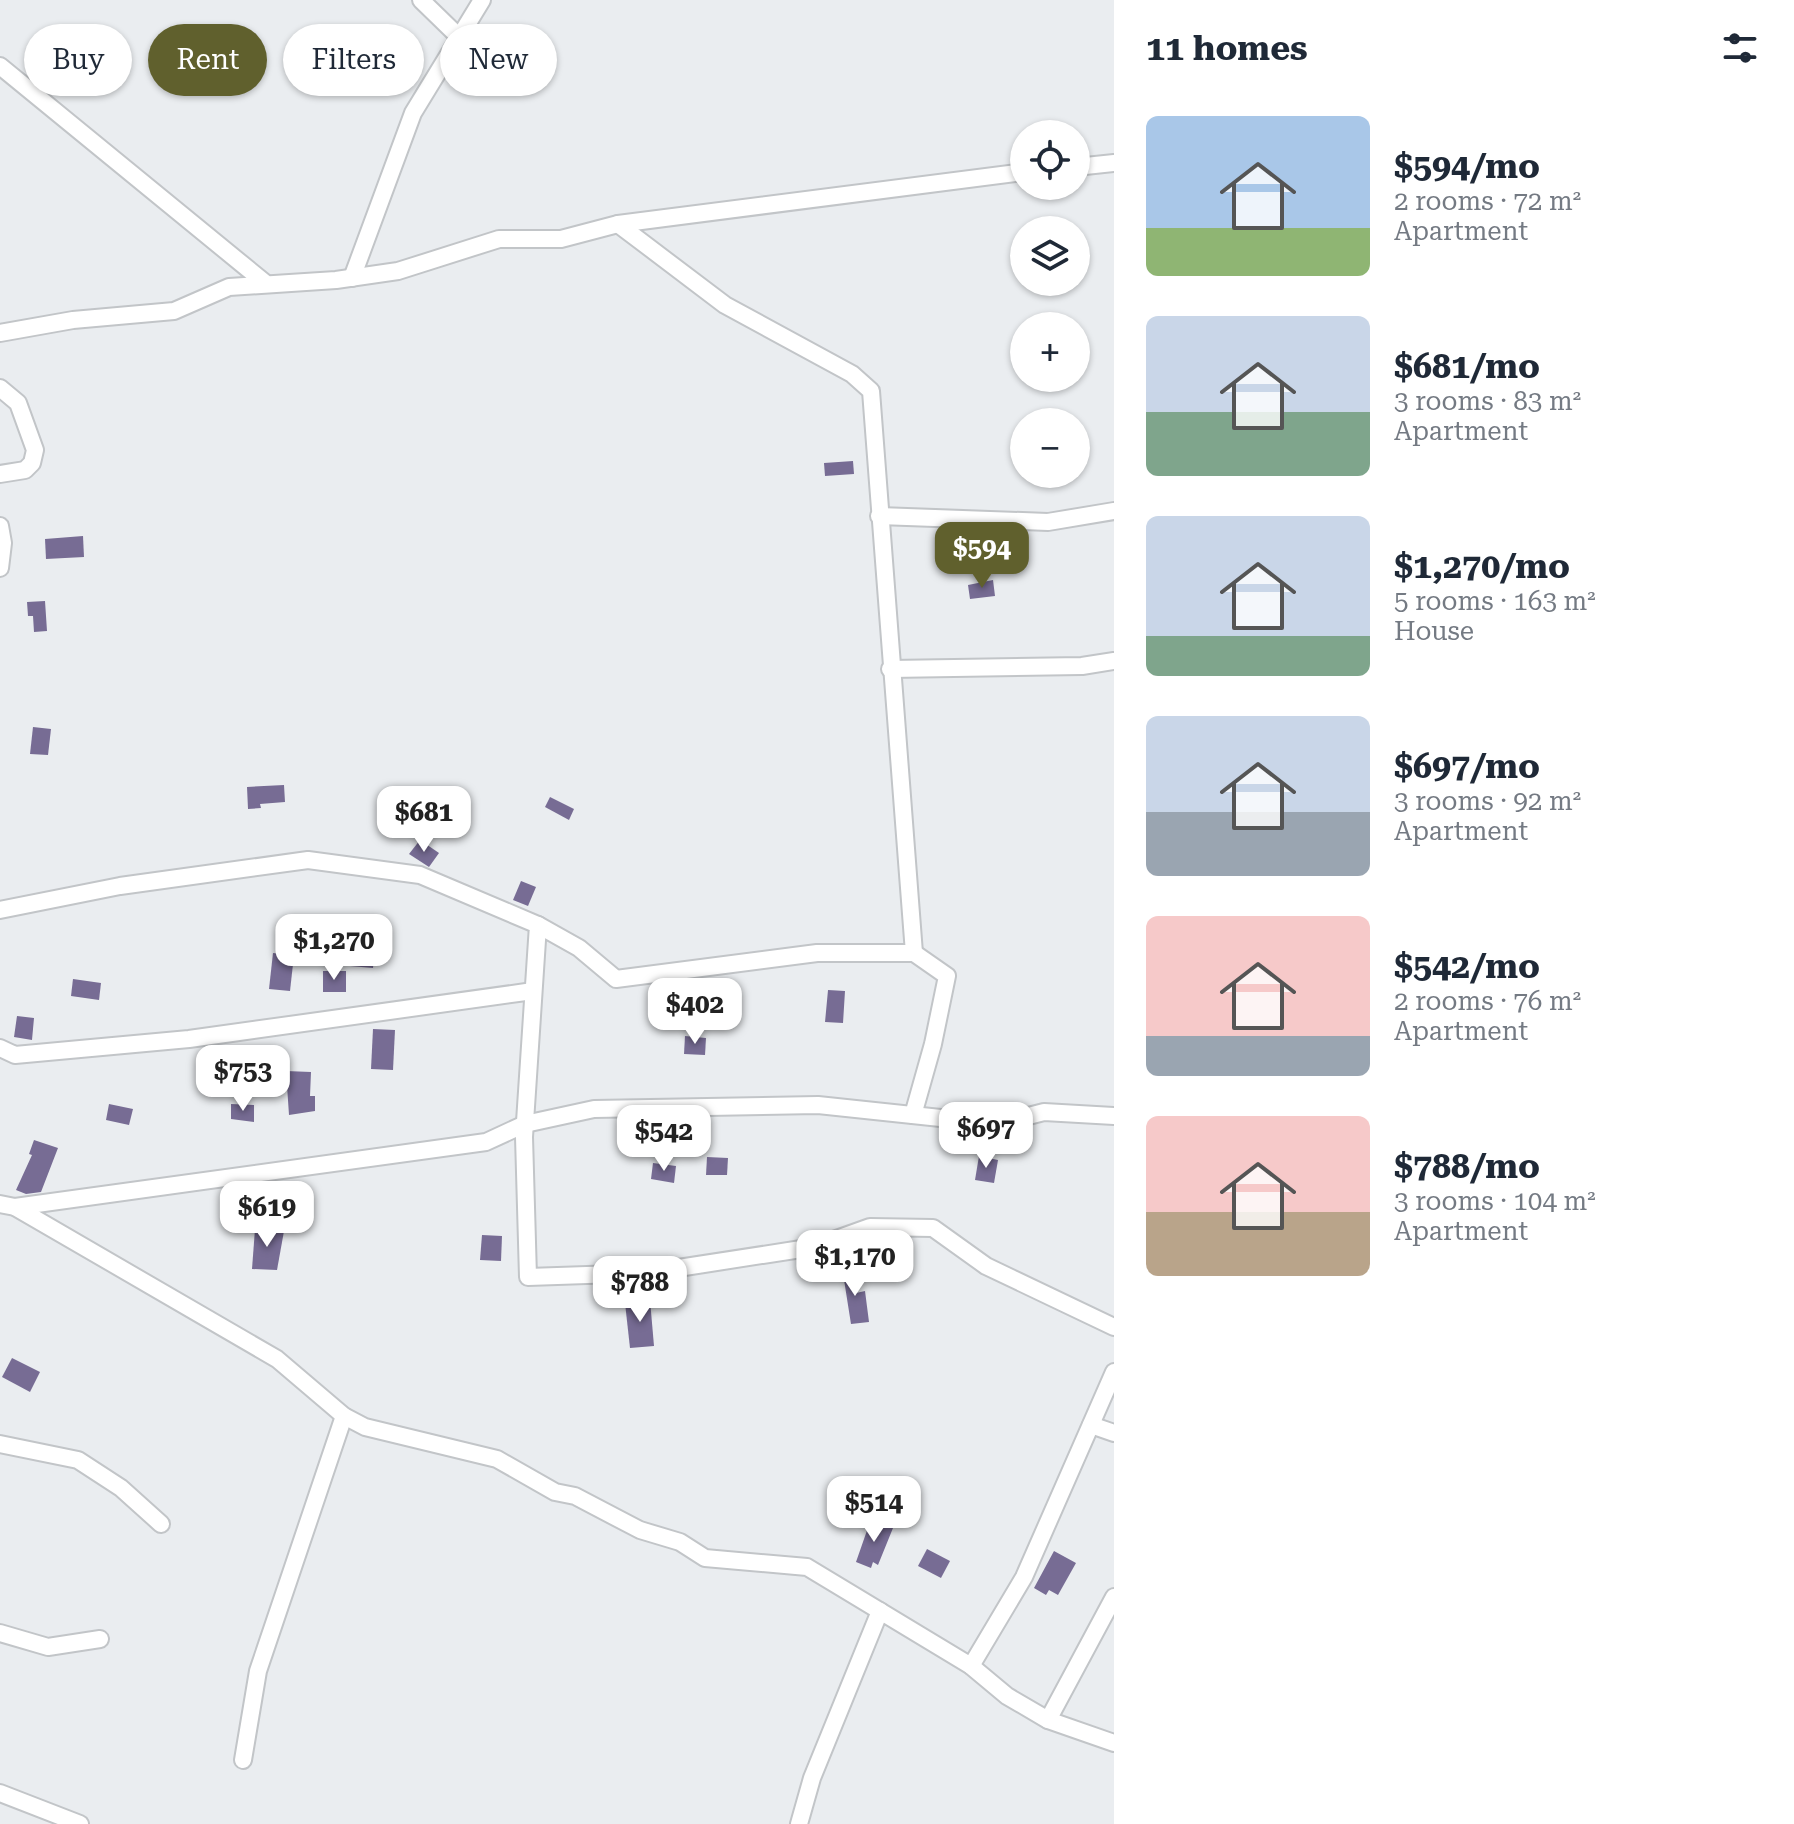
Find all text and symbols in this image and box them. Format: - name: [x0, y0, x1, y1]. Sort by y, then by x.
- chip: Buy: [24, 24, 132, 96]
- chip: Rent: [148, 24, 267, 96]
- chip: Filters: [283, 24, 424, 96]
- chip: New: [440, 24, 557, 96]
- icon: filters: [1718, 26, 1762, 70]
- text: 11 homes: [1146, 28, 1308, 68]
- map controls: [1010, 120, 1090, 488]
- button: locate: [1010, 120, 1090, 200]
- text: $594/mo: [1394, 146, 1540, 186]
- icon: home: [1210, 148, 1306, 244]
- text: 2 rooms · 72 m²: [1394, 186, 1581, 216]
- button: layers: [1010, 216, 1090, 296]
- text: Apartment: [1394, 216, 1528, 246]
- button: +: [1010, 312, 1090, 392]
- text: $681/mo: [1394, 346, 1540, 386]
- icon: home: [1210, 348, 1306, 444]
- text: 3 rooms · 83 m²: [1394, 386, 1581, 416]
- button: −: [1010, 408, 1090, 488]
- text: Apartment: [1394, 416, 1528, 446]
- pin: $594: [935, 522, 1029, 590]
- text: $594: [953, 533, 1011, 563]
- text: $1,270/mo: [1394, 546, 1570, 586]
- icon: home: [1210, 548, 1306, 644]
- text: 5 rooms · 163 m²: [1394, 586, 1596, 616]
- text: House: [1394, 616, 1474, 646]
- text: $697/mo: [1394, 746, 1540, 786]
- icon: home: [1210, 748, 1306, 844]
- pin: $681: [377, 786, 471, 854]
- text: 3 rooms · 92 m²: [1394, 786, 1581, 816]
- text: $681: [395, 797, 453, 827]
- text: Apartment: [1394, 816, 1528, 846]
- pin: $1,270: [269, 914, 399, 982]
- text: $1,270: [293, 925, 375, 955]
- text: $542/mo: [1394, 946, 1540, 986]
- icon: home: [1210, 948, 1306, 1044]
- pin: $402: [648, 978, 742, 1046]
- text: 2 rooms · 76 m²: [1394, 986, 1581, 1016]
- text: $402: [666, 989, 724, 1019]
- text: Apartment: [1394, 1016, 1528, 1046]
- pin: $753: [196, 1045, 290, 1113]
- text: $753: [214, 1056, 272, 1086]
- pin: $697: [939, 1102, 1033, 1170]
- pin: $542: [617, 1105, 711, 1173]
- text: $697: [957, 1113, 1015, 1143]
- text: $542: [635, 1116, 693, 1146]
- text: $788/mo: [1394, 1146, 1540, 1186]
- icon: home: [1210, 1148, 1306, 1244]
- pin: $619: [220, 1181, 314, 1249]
- text: 3 rooms · 104 m²: [1394, 1186, 1596, 1216]
- text: $619: [238, 1192, 296, 1222]
- text: Apartment: [1394, 1216, 1528, 1246]
- pin: $1,170: [790, 1230, 920, 1298]
- text: $1,170: [814, 1241, 896, 1271]
- pin: $788: [593, 1256, 687, 1324]
- text: $788: [611, 1267, 669, 1297]
- pin: $514: [827, 1476, 921, 1544]
- text: $514: [845, 1487, 903, 1517]

